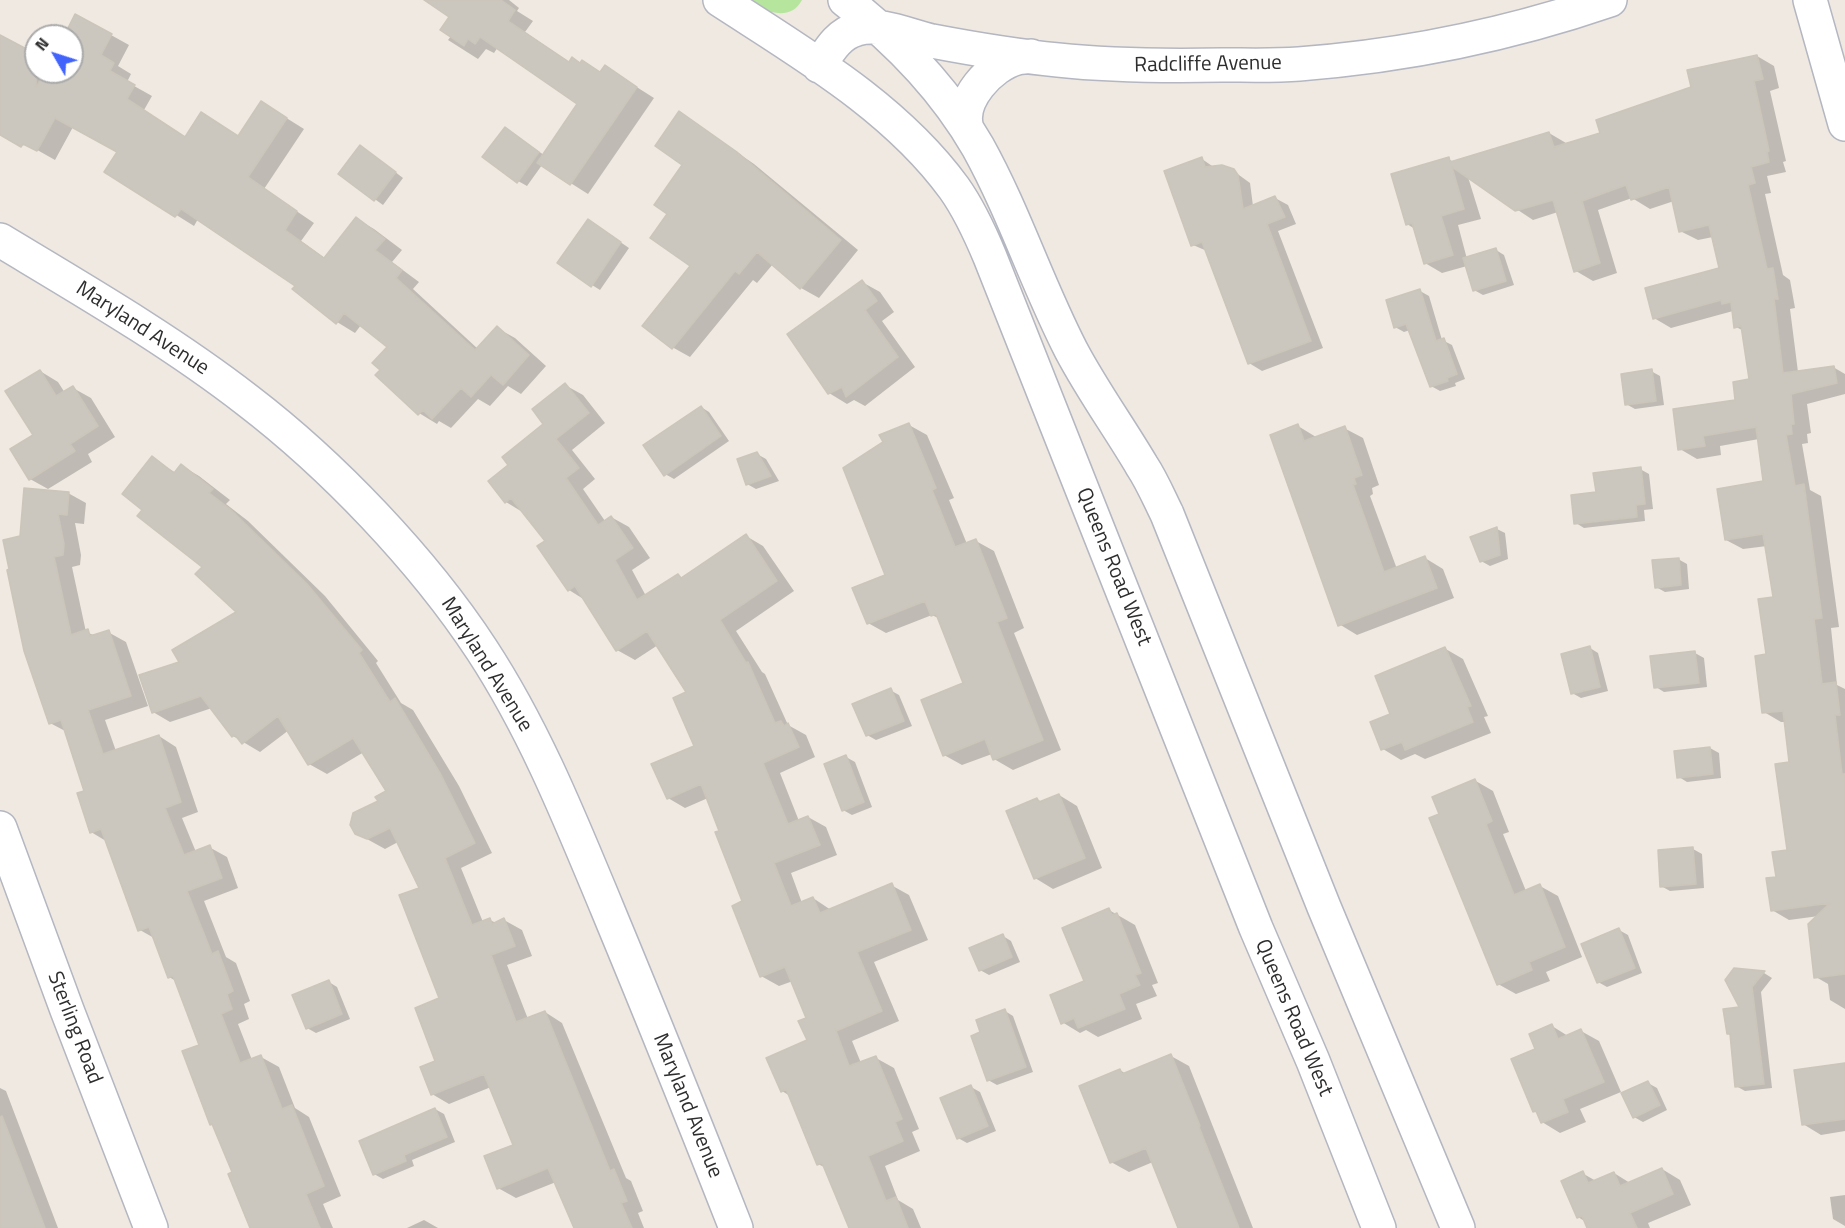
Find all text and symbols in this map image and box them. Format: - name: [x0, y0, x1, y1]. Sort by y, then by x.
- north arrow: [24, 24, 84, 84]
- text: N: [29, 32, 54, 56]
- street label: Radcliffe Avenue: [1134, 51, 1282, 79]
- street label: Maryland Avenue: [71, 277, 213, 381]
- street label: Queens Road West: [1070, 484, 1156, 650]
- street label: Maryland Avenue: [435, 593, 537, 737]
- street label: Queens Road West: [1249, 936, 1337, 1100]
- street label: Sterling Road: [41, 968, 107, 1088]
- street label: Maryland Avenue: [647, 1030, 727, 1182]

